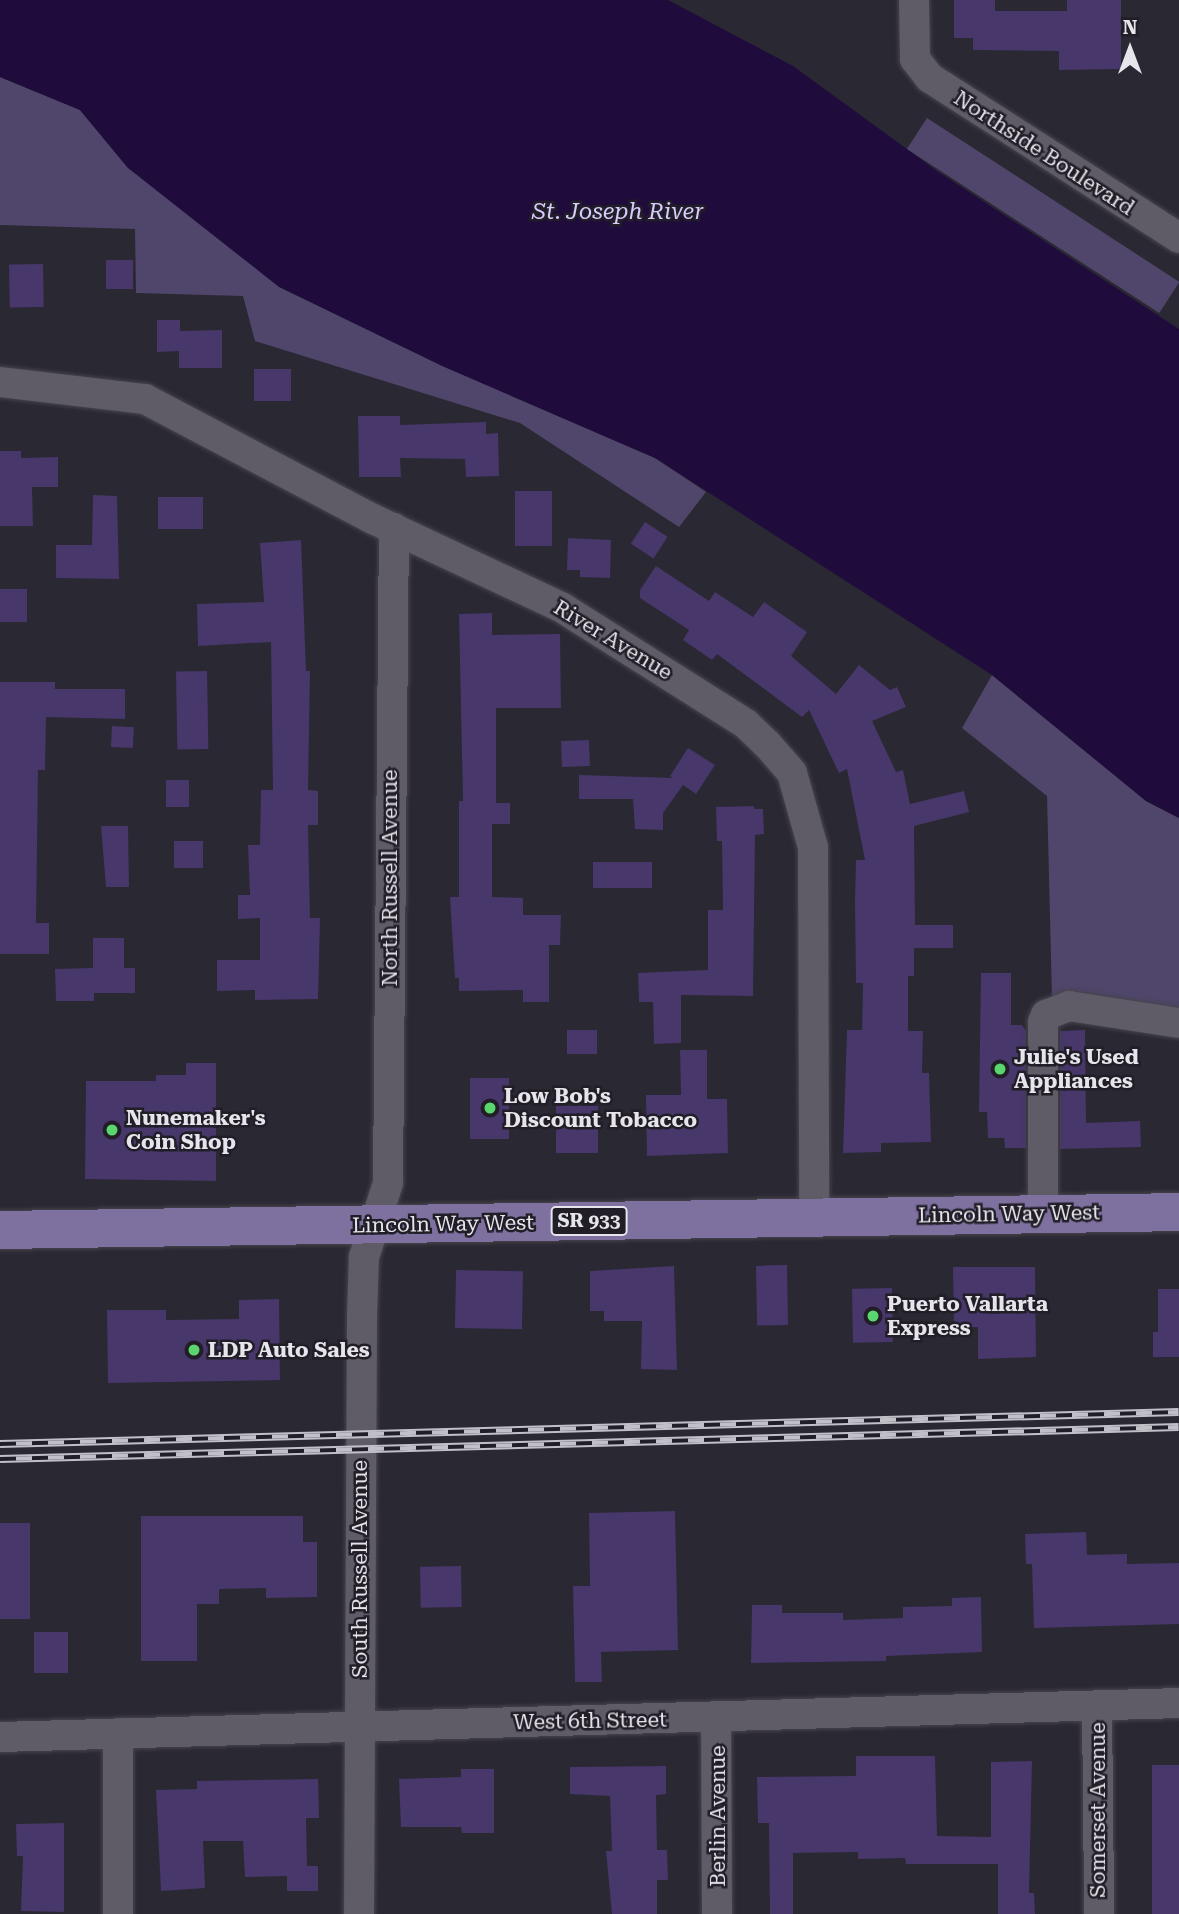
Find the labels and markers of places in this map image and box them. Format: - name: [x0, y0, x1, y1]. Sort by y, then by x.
- place label: Julie's Used Appliances: [1014, 1044, 1139, 1094]
- marker: Julie's Used Appliances: [992, 1061, 1008, 1077]
- place label: Low Bob's Discount Tobacco: [504, 1083, 697, 1133]
- marker: Low Bob's Discount Tobacco: [482, 1100, 498, 1116]
- place label: Nunemaker's Coin Shop: [126, 1105, 266, 1155]
- marker: Nunemaker's Coin Shop: [104, 1122, 120, 1138]
- place label: Puerto Vallarta Express: [887, 1291, 1048, 1341]
- marker: Puerto Vallarta Express: [865, 1308, 881, 1324]
- place label: LDP Auto Sales: [208, 1337, 370, 1363]
- marker: LDP Auto Sales: [186, 1342, 202, 1358]

